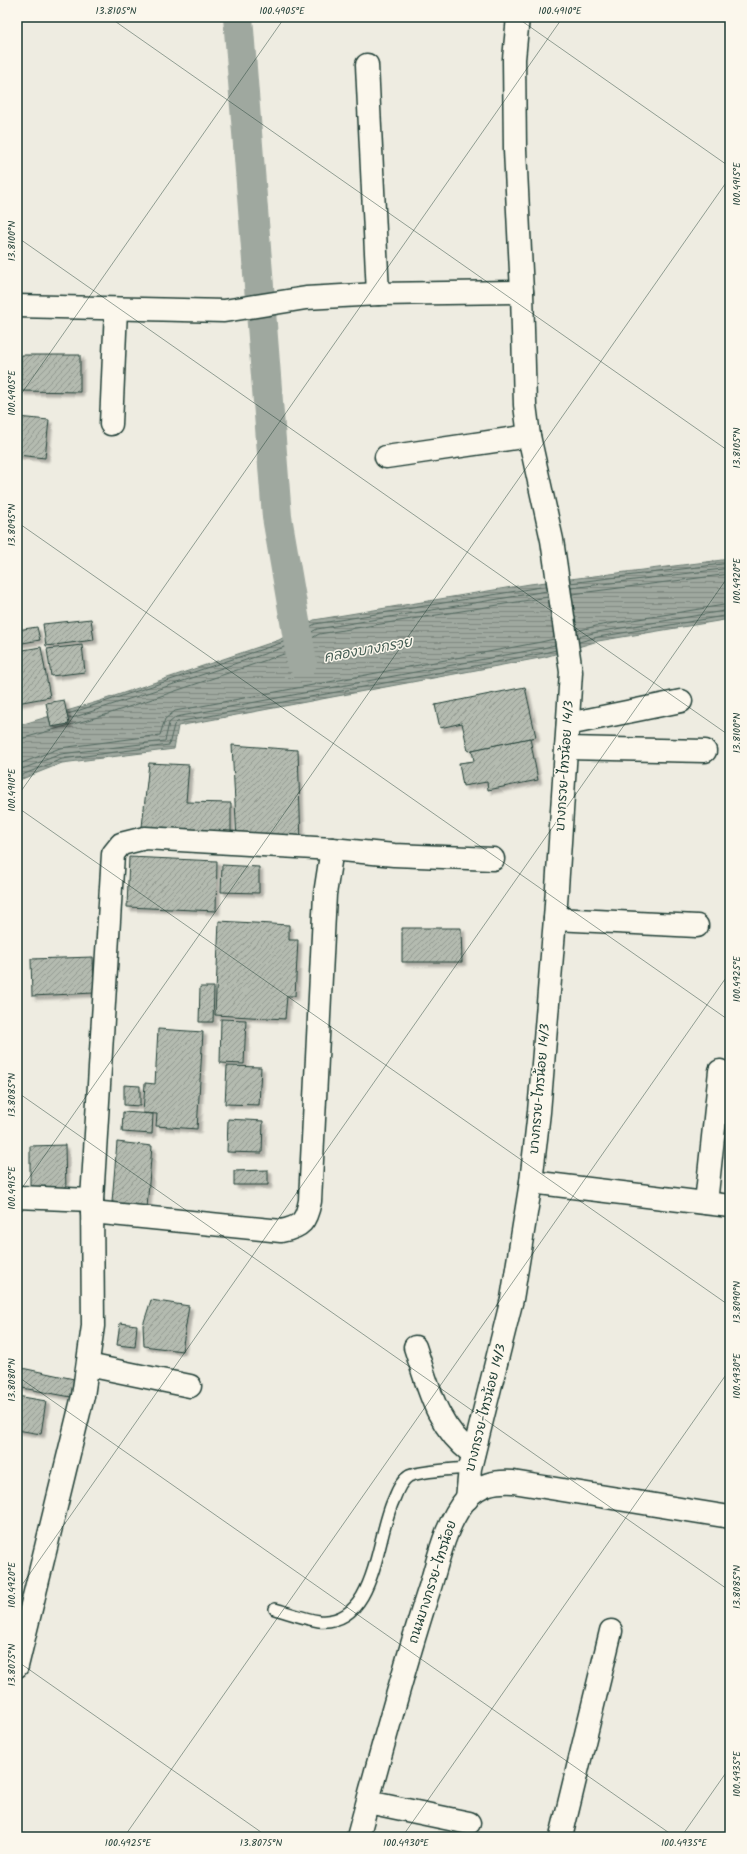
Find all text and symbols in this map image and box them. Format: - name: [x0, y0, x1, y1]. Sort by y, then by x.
- text: 13.8105°N: [96, 3, 137, 19]
- text: 100.4905°E: [259, 3, 306, 19]
- text: 100.4910°E: [538, 3, 583, 19]
- text: 100.4915°E: [729, 161, 745, 206]
- text: 13.8100°N: [4, 221, 20, 261]
- text: 100.4905°E: [4, 369, 20, 416]
- text: 13.8105°N: [729, 427, 745, 468]
- text: 13.8095°N: [4, 503, 20, 546]
- text: 100.4920°E: [729, 557, 745, 604]
- water label: คลองบางกรวย: [322, 631, 415, 669]
- street label: บางกรวย-ไทรน้อย 14/3: [550, 700, 580, 832]
- text: 13.8100°N: [729, 713, 745, 753]
- text: 100.4910°E: [4, 767, 20, 812]
- text: 100.4925°E: [729, 955, 745, 1002]
- street label: บางกรวย-ไทรน้อย 14/3: [524, 1023, 556, 1155]
- text: 13.8085°N: [4, 1073, 20, 1117]
- text: 100.4915°E: [4, 1165, 20, 1210]
- text: 13.8090°N: [729, 1281, 745, 1323]
- street label: บางกรวย-ไทรน้อย 14/3: [460, 1342, 512, 1474]
- text: 100.4930°E: [729, 1352, 745, 1399]
- text: 13.8080°N: [4, 1358, 20, 1402]
- street label: ถนนบางกรวย-ไทรน้อย: [403, 1518, 463, 1646]
- text: 100.4920°E: [4, 1561, 20, 1608]
- text: 13.8085°N: [729, 1565, 745, 1609]
- text: 13.8075°N: [4, 1644, 20, 1686]
- text: 100.4935°E: [729, 1750, 745, 1797]
- text: 100.4925°E: [105, 1835, 152, 1851]
- text: 13.8075°N: [240, 1835, 282, 1851]
- text: 100.4930°E: [383, 1835, 430, 1851]
- text: 100.4935°E: [661, 1835, 708, 1851]

